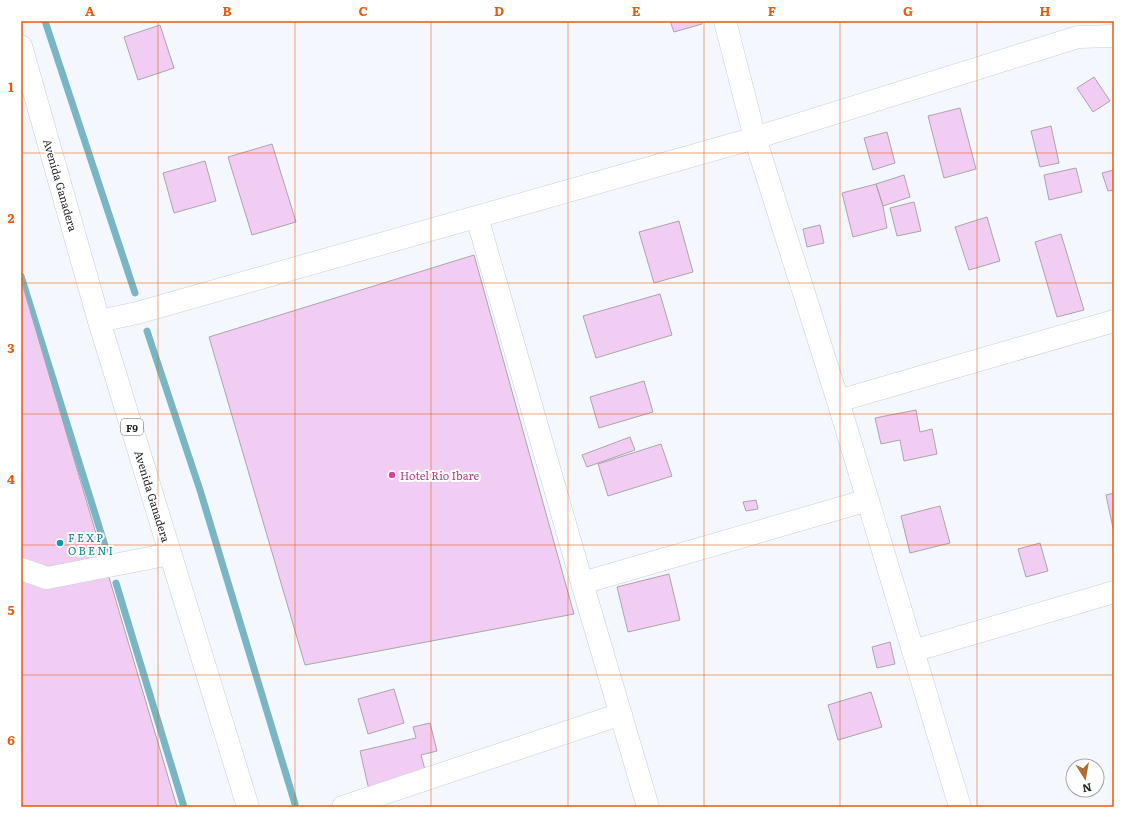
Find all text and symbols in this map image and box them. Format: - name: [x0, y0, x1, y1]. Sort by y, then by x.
- text: A: [85, 1, 95, 20]
- text: B: [223, 1, 232, 20]
- text: C: [358, 1, 368, 20]
- text: D: [494, 1, 504, 20]
- text: E: [632, 1, 641, 20]
- text: F: [768, 1, 776, 20]
- text: G: [903, 1, 913, 20]
- text: H: [1040, 1, 1051, 20]
- text: 1: [8, 77, 14, 96]
- street label: Avenida Ganadera: [40, 137, 82, 233]
- text: 2: [8, 208, 15, 227]
- text: 3: [7, 338, 15, 357]
- road number: F9: [121, 419, 143, 435]
- street label: Avenida Ganadera: [131, 448, 175, 544]
- place label: Hotel Rio Ibare: [400, 467, 480, 483]
- text: 4: [7, 469, 15, 488]
- marker: Hotel Rio Ibare: [387, 470, 397, 480]
- place label: F E X P O B E N I: [68, 529, 113, 558]
- marker: F E X P O B E N I: [55, 538, 65, 548]
- text: 5: [7, 600, 15, 619]
- text: 6: [7, 730, 15, 749]
- north arrow: [1065, 758, 1105, 798]
- text: N: [1081, 780, 1093, 798]

